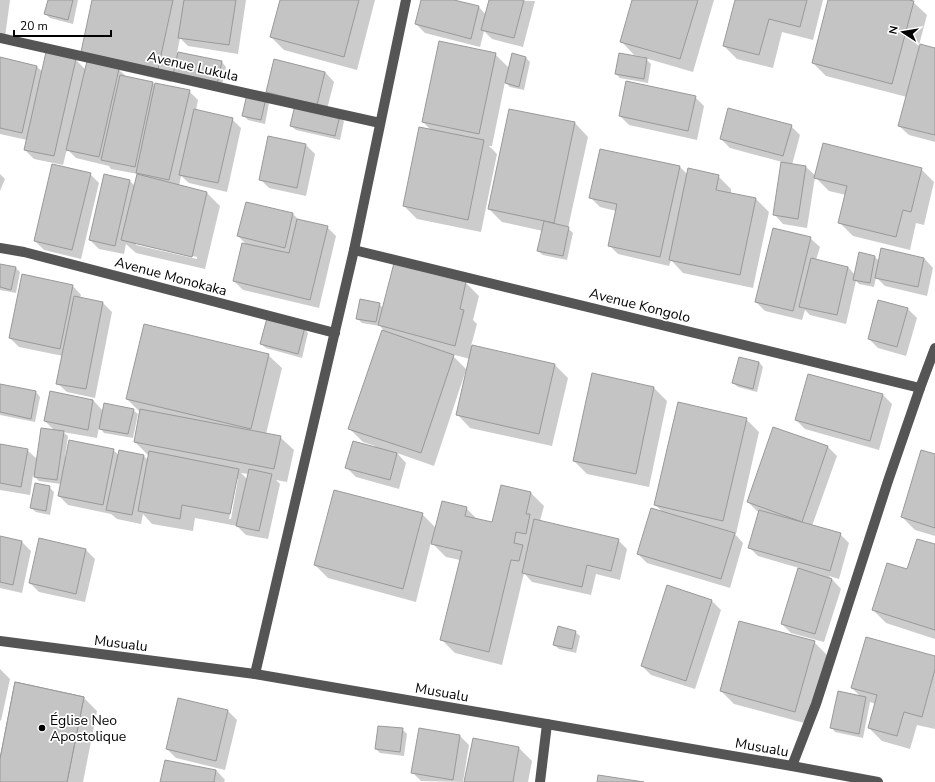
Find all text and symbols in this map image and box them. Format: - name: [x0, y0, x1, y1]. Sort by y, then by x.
- scale bar: [14, 12, 111, 38]
- north arrow: [883, 12, 923, 52]
- text: 20 m: [20, 18, 48, 34]
- text: N: [886, 24, 902, 36]
- street label: Avenue Lukula: [145, 47, 240, 86]
- street label: Avenue Monokaka: [113, 252, 229, 301]
- street label: Avenue Kongolo: [587, 284, 693, 327]
- street label: Musualu: [93, 631, 149, 656]
- street label: Musualu: [414, 678, 470, 707]
- place label: Église Neo Apostolique: [50, 711, 126, 746]
- marker: Église Neo Apostolique: [37, 723, 47, 733]
- street label: Musualu: [734, 733, 790, 762]

